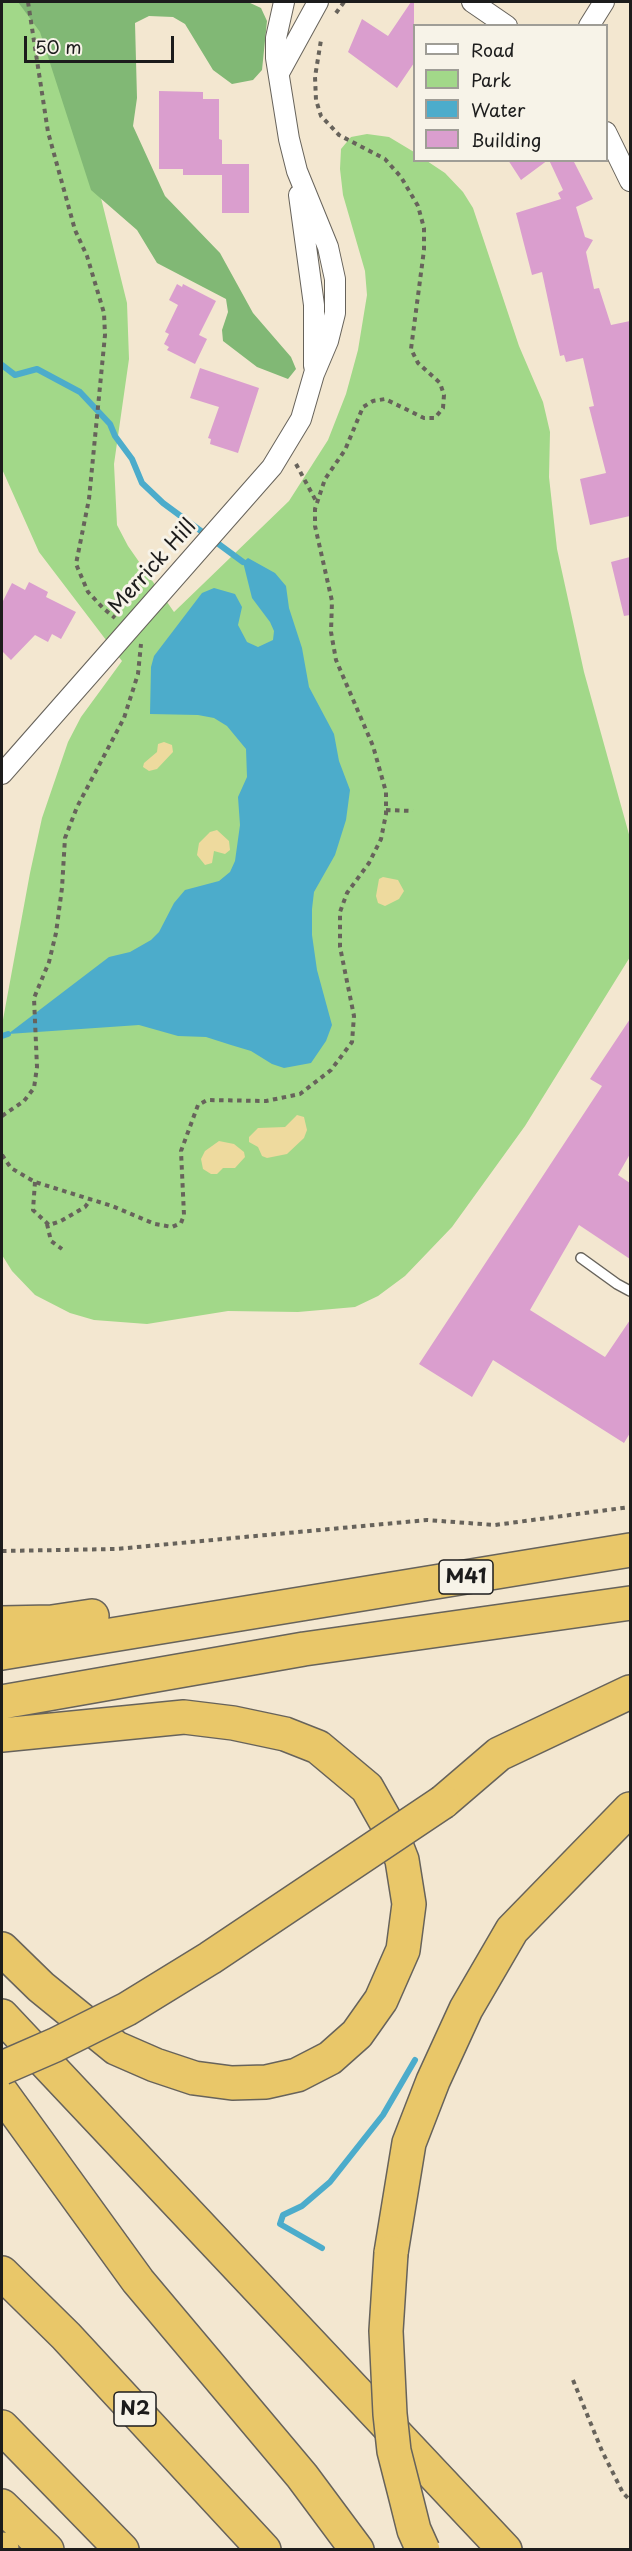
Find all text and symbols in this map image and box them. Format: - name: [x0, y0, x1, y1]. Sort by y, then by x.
- scale bar: [27, 24, 177, 62]
- legend: [413, 24, 608, 162]
- text: 50 m: [35, 33, 82, 60]
- text: Road: [471, 36, 515, 63]
- text: Park: [471, 66, 511, 93]
- text: Water: [471, 96, 525, 123]
- text: Building: [471, 126, 541, 153]
- street label: Merrick Hill: [104, 514, 202, 620]
- road number: M41: [439, 1560, 493, 1594]
- road number: N2: [114, 2392, 156, 2426]

